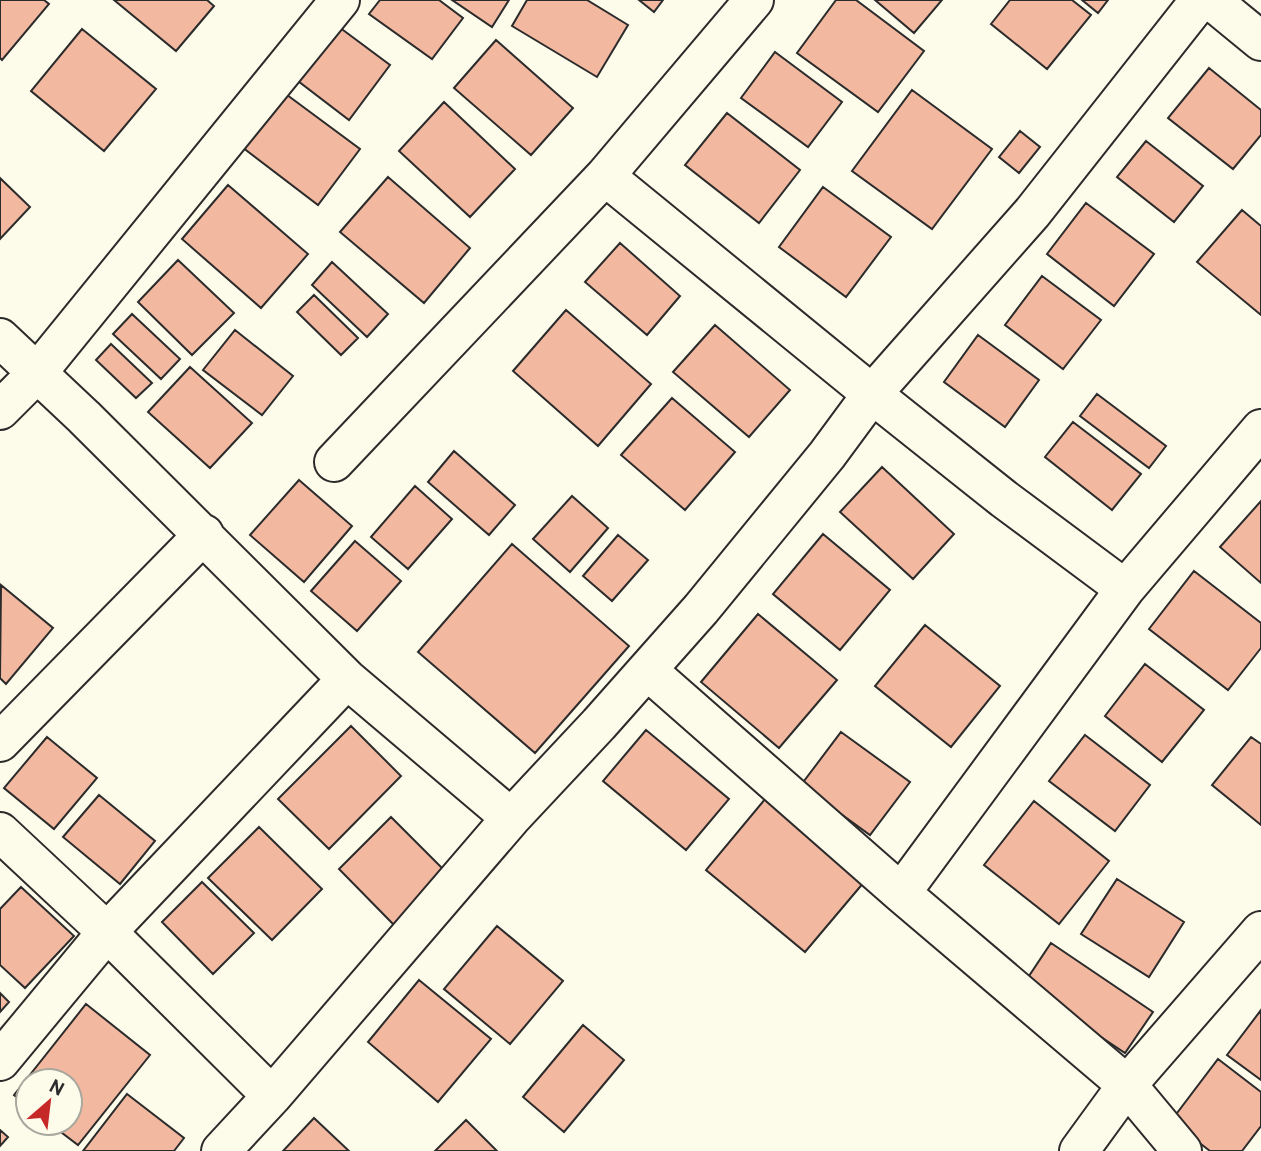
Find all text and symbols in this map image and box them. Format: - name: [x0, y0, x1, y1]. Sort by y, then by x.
- north arrow: [14, 1067, 84, 1137]
- text: N: [44, 1075, 68, 1103]

